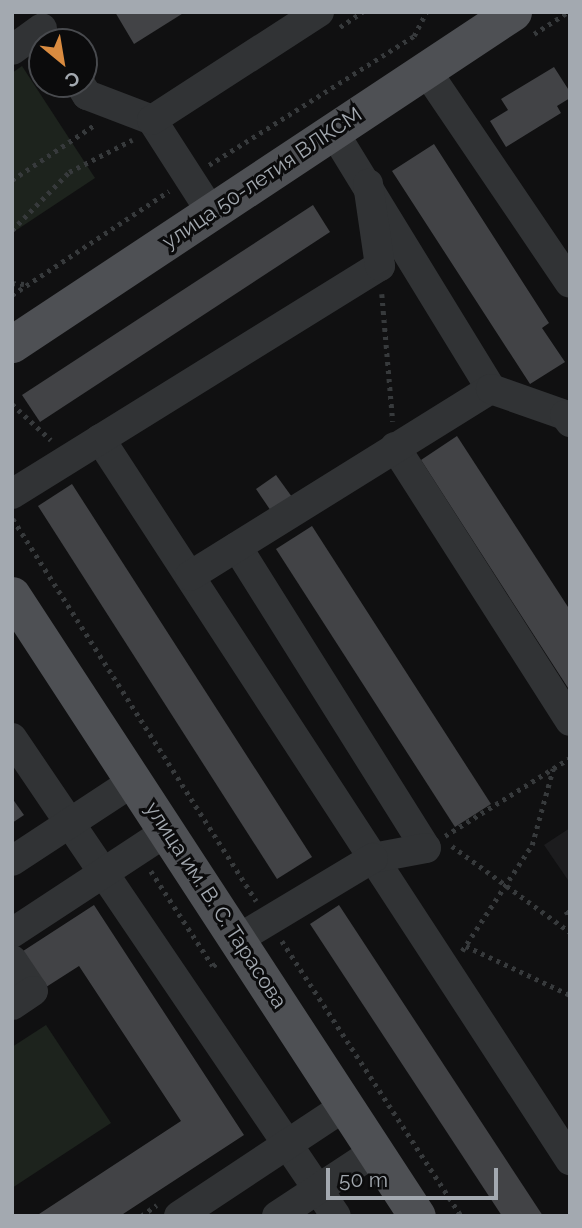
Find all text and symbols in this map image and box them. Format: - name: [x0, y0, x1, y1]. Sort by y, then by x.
- north arrow: [28, 28, 98, 98]
- text: С: [61, 67, 84, 92]
- street label: улица 50-летия ВЛКСМ: [157, 102, 367, 254]
- street label: улица им. В. С. Тарасова: [140, 797, 292, 1013]
- scale bar: [330, 1154, 502, 1198]
- text: 50 m: [339, 1167, 388, 1192]

